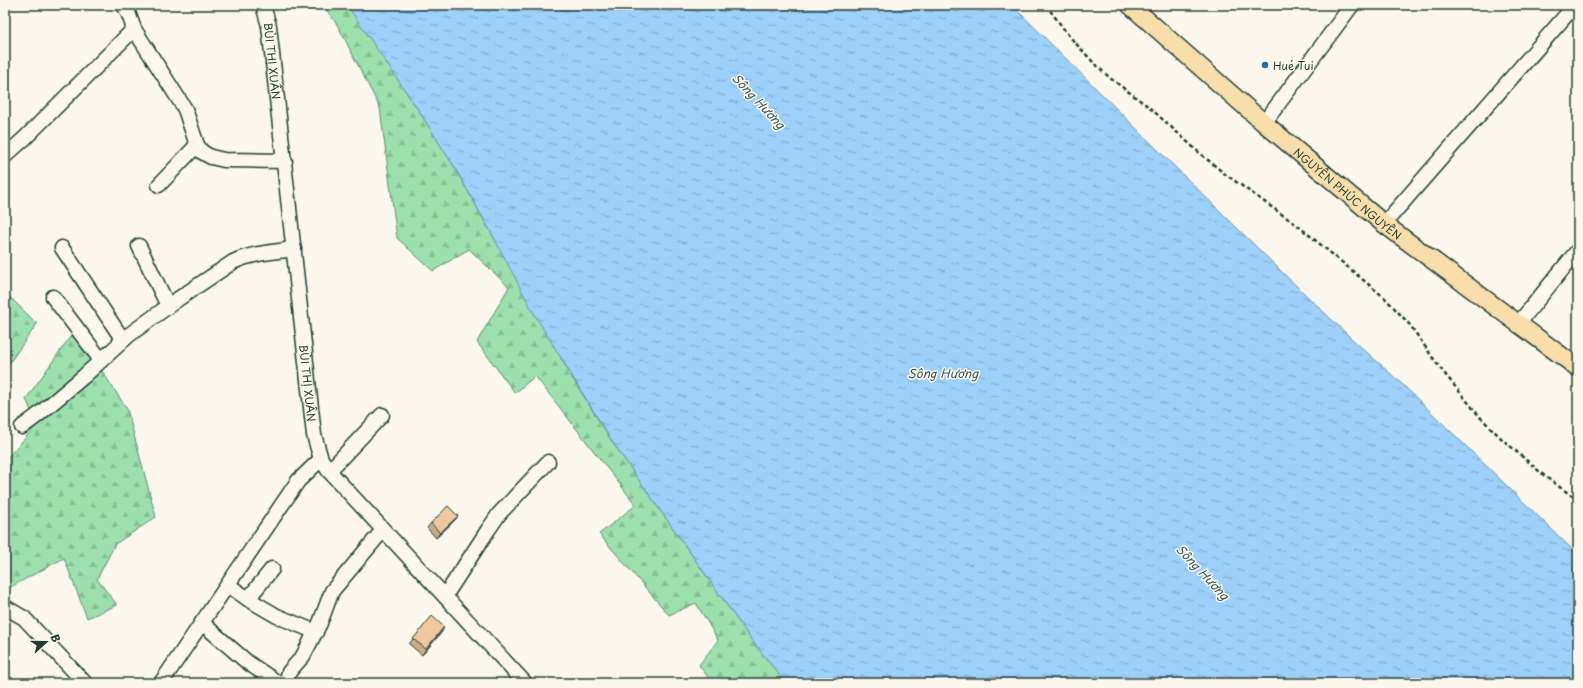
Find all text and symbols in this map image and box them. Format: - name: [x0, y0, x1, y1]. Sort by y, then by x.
- street label: BÙI THỊ XUÂN: [260, 22, 286, 100]
- place label: Hué Tui: [1273, 57, 1314, 74]
- marker: Hué Tui: [1260, 60, 1270, 70]
- water label: Sông Hương: [728, 69, 790, 134]
- street label: NGUYỄN PHÚC NGUYÊN: [1290, 143, 1406, 243]
- street label: BÙI THỊ XUÂN: [296, 344, 321, 422]
- water label: Sông Hương: [908, 364, 979, 382]
- water label: Sông Hương: [1172, 540, 1234, 605]
- north arrow: [26, 622, 66, 662]
- text: B: [47, 632, 65, 645]

